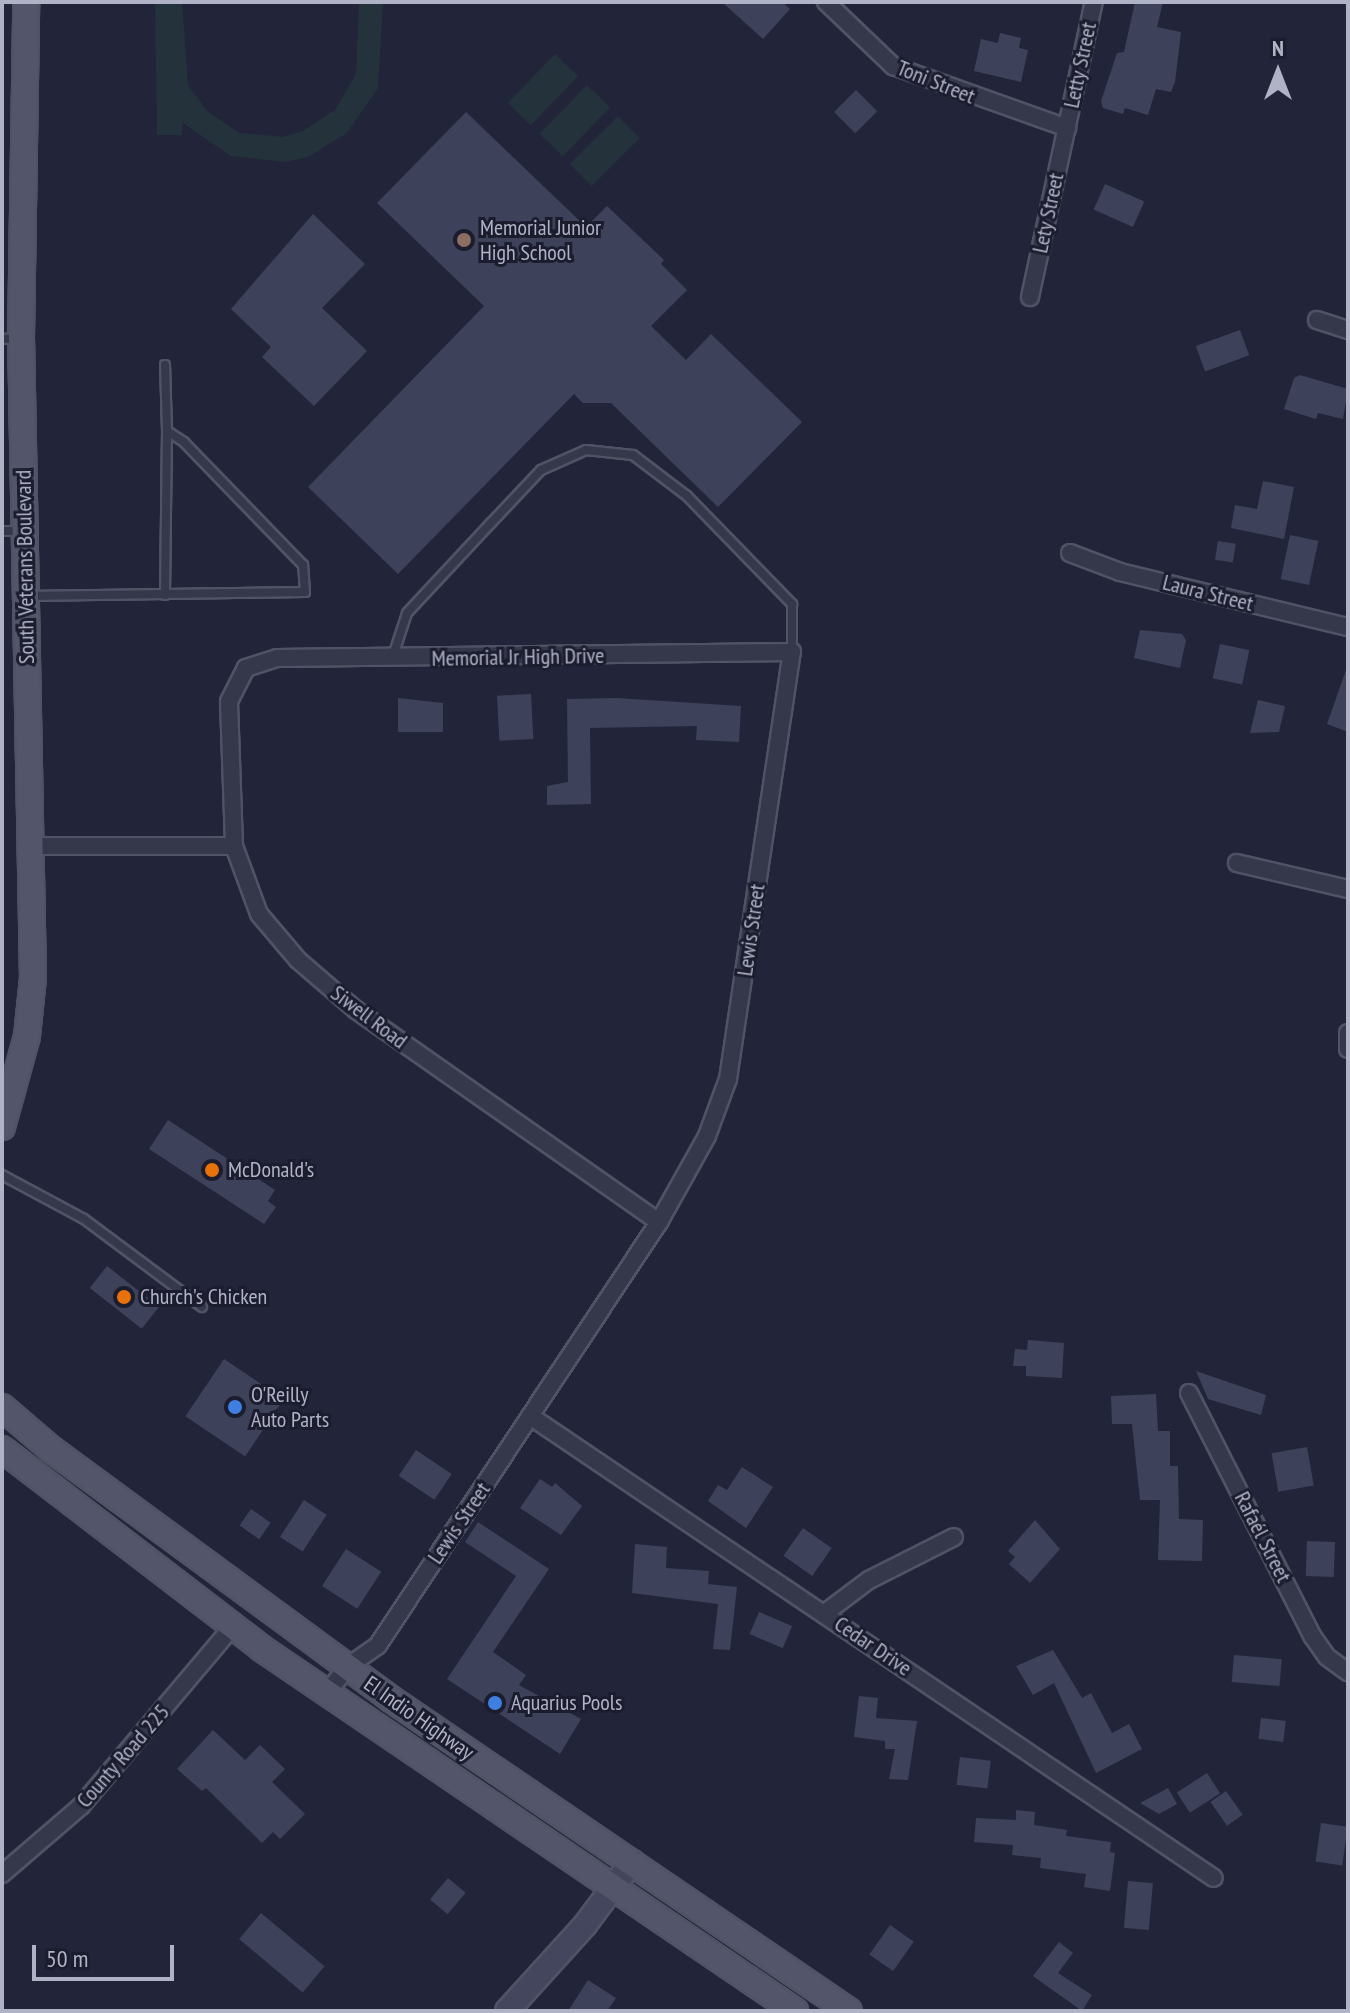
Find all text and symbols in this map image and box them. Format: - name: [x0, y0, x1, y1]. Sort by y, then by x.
- street label: Letty Street: [1058, 19, 1102, 111]
- north arrow: [1238, 32, 1318, 112]
- text: N: [1272, 34, 1284, 62]
- street label: Toni Street: [893, 54, 979, 110]
- street label: Lety Street: [1027, 170, 1069, 256]
- place label: Memorial Junior High School: [480, 214, 601, 266]
- marker: Memorial Junior High School: [455, 231, 473, 249]
- street label: South Veterans Boulevard: [10, 469, 40, 665]
- street label: Laura Street: [1160, 569, 1256, 617]
- street label: Memorial Jr High Drive: [431, 642, 605, 672]
- street label: Lewis Street: [731, 882, 771, 978]
- street label: Siwell Road: [326, 980, 412, 1054]
- place label: McDonald's: [228, 1157, 314, 1183]
- marker: McDonald's: [203, 1161, 221, 1179]
- place label: Church's Chicken: [140, 1284, 267, 1310]
- marker: Church's Chicken: [115, 1288, 133, 1306]
- place label: O'Reilly Auto Parts: [251, 1381, 329, 1432]
- marker: O'Reilly Auto Parts: [226, 1398, 244, 1416]
- street label: Lewis Street: [422, 1477, 496, 1569]
- street label: Rafaél Street: [1229, 1487, 1297, 1587]
- street label: Cedar Drive: [829, 1611, 917, 1681]
- street label: El Indio Highway: [359, 1670, 479, 1766]
- place label: Aquarius Pools: [511, 1690, 622, 1716]
- marker: Aquarius Pools: [486, 1694, 504, 1712]
- street label: County Road 225: [71, 1699, 175, 1813]
- scale bar: [36, 1929, 178, 1979]
- text: 50 m: [46, 1943, 88, 1974]

